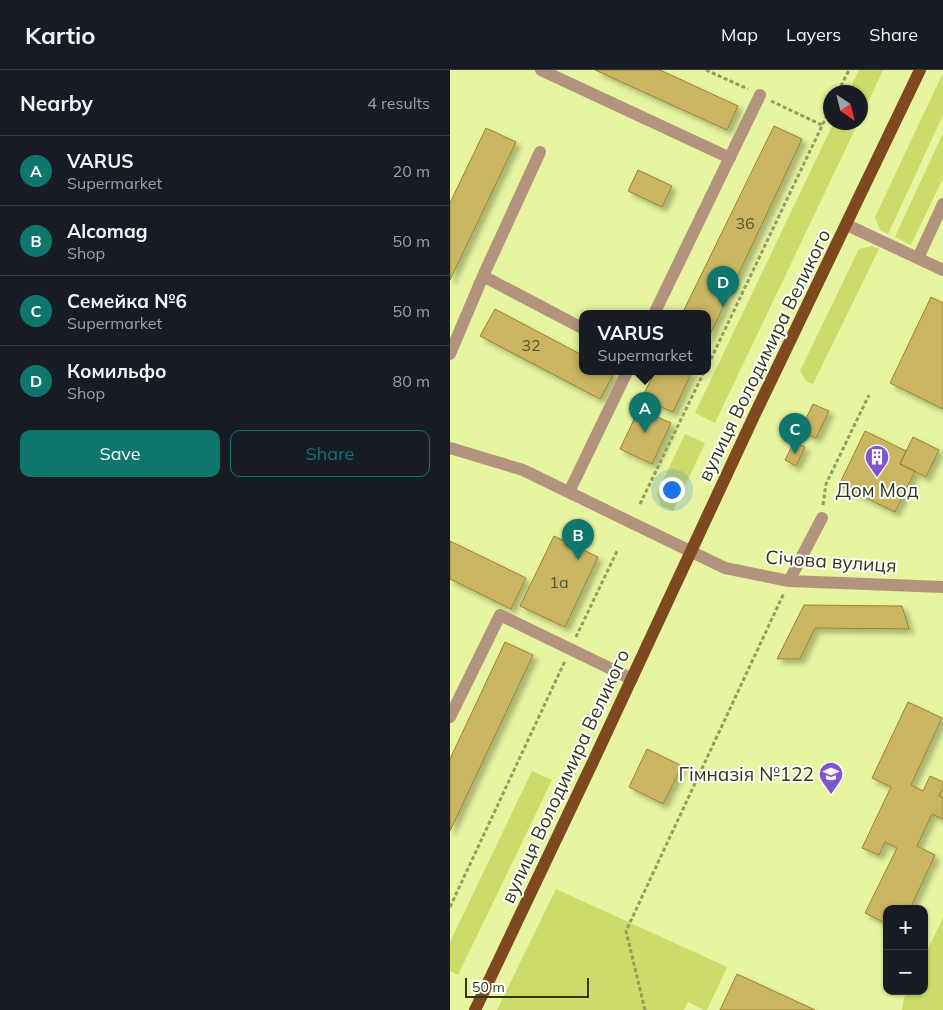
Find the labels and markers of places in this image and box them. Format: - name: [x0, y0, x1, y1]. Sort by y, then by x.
- pin: D: [707, 266, 739, 307]
- pin: A: [629, 392, 661, 433]
- pin: C: [779, 413, 811, 454]
- building icon: Дом Мод: [864, 444, 890, 478]
- place label: Дом Мод: [836, 478, 919, 502]
- pin: B: [562, 519, 594, 560]
- school or university icon: Гімназія №122: [818, 761, 844, 795]
- place label: Гімназія №122: [678, 762, 814, 786]

